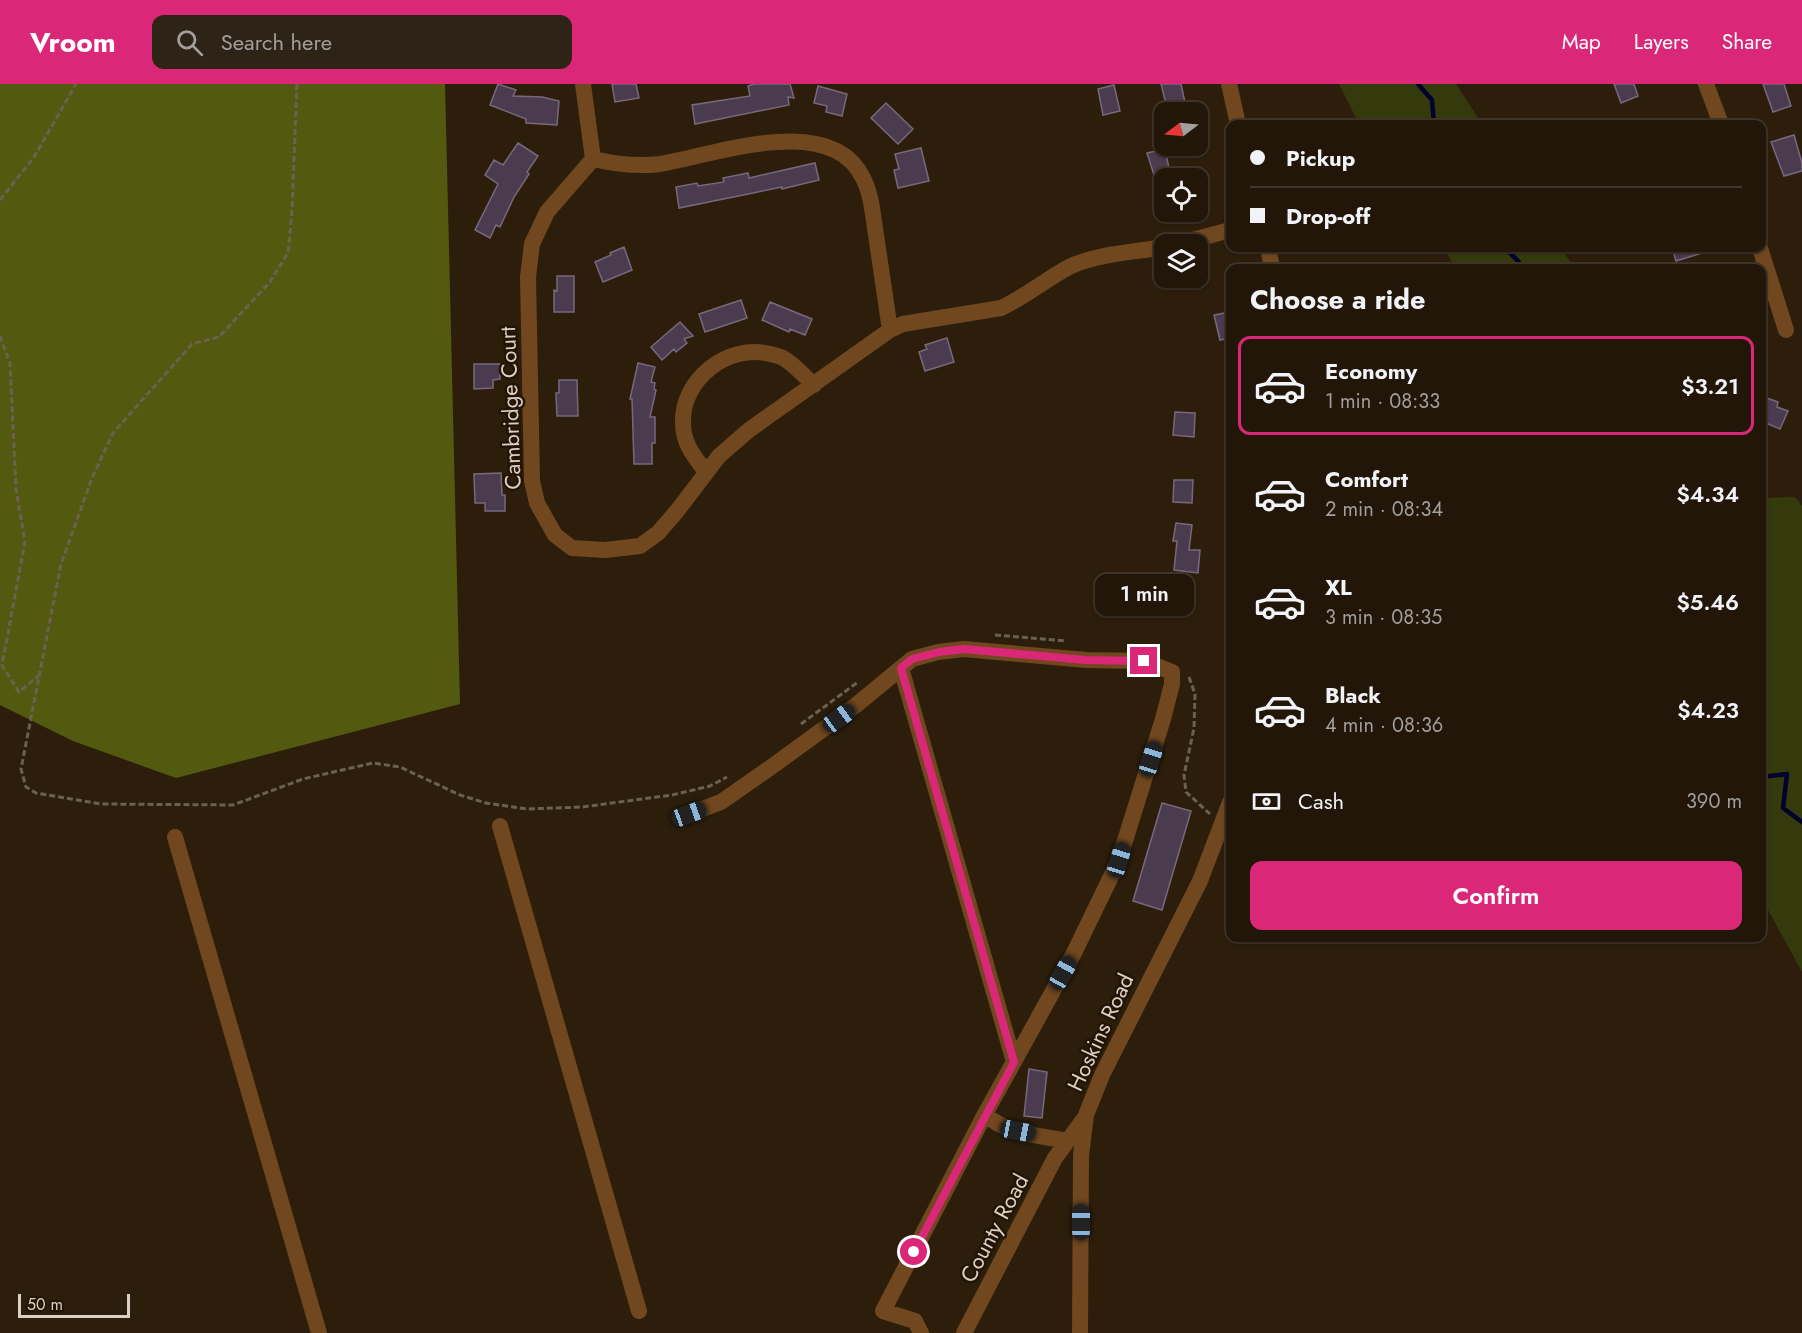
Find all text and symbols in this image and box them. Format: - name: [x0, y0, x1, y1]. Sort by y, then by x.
- search box: [152, 15, 572, 69]
- text: Vroom: [30, 22, 116, 63]
- icon: search: [173, 26, 206, 59]
- text: Search here: [221, 26, 332, 58]
- text: Map: [1562, 27, 1601, 57]
- text: Layers: [1634, 27, 1689, 57]
- text: Share: [1722, 27, 1772, 57]
- north arrow: [1154, 102, 1208, 156]
- map controls: [1154, 102, 1208, 288]
- text: Pickup: [1286, 142, 1355, 174]
- button: locate: [1154, 168, 1208, 222]
- text: Drop-off: [1286, 200, 1370, 232]
- button: layers: [1154, 234, 1208, 288]
- text: Choose a ride: [1250, 280, 1425, 319]
- street label: Cambridge Court: [491, 325, 529, 490]
- text: Economy: [1325, 355, 1417, 387]
- icon: car: [1253, 359, 1307, 413]
- text: $3.21: [1681, 370, 1739, 402]
- text: 1 min · 08:33: [1325, 387, 1440, 416]
- text: Comfort: [1325, 463, 1408, 495]
- icon: car: [1253, 467, 1307, 521]
- text: $4.34: [1676, 478, 1739, 510]
- text: 2 min · 08:34: [1325, 495, 1443, 524]
- text: XL: [1325, 571, 1352, 603]
- callout: 1 min: [1094, 574, 1194, 616]
- icon: car: [1253, 575, 1307, 629]
- text: 1 min: [1120, 580, 1169, 609]
- text: $5.46: [1676, 586, 1739, 618]
- text: 3 min · 08:35: [1325, 603, 1442, 632]
- route end: [1130, 647, 1157, 674]
- text: Black: [1325, 679, 1381, 711]
- icon: car: [1253, 683, 1307, 737]
- text: $4.23: [1677, 694, 1739, 726]
- car: [819, 700, 859, 736]
- text: 4 min · 08:36: [1325, 711, 1443, 740]
- car: [1137, 739, 1165, 779]
- icon: cash: [1250, 785, 1283, 818]
- text: Cash: [1298, 785, 1344, 817]
- text: 390 m: [1686, 787, 1742, 816]
- car: [669, 799, 709, 829]
- car: [1105, 840, 1133, 880]
- button: Confirm: [1250, 861, 1742, 930]
- car: [1046, 953, 1080, 993]
- street label: Hoskins Road: [1059, 968, 1141, 1096]
- car: [999, 1119, 1037, 1143]
- street label: County Road: [952, 1168, 1036, 1288]
- car: [1072, 1204, 1090, 1240]
- route start: [900, 1238, 927, 1265]
- scale bar: [18, 1291, 130, 1318]
- text: 50 m: [27, 1293, 63, 1316]

